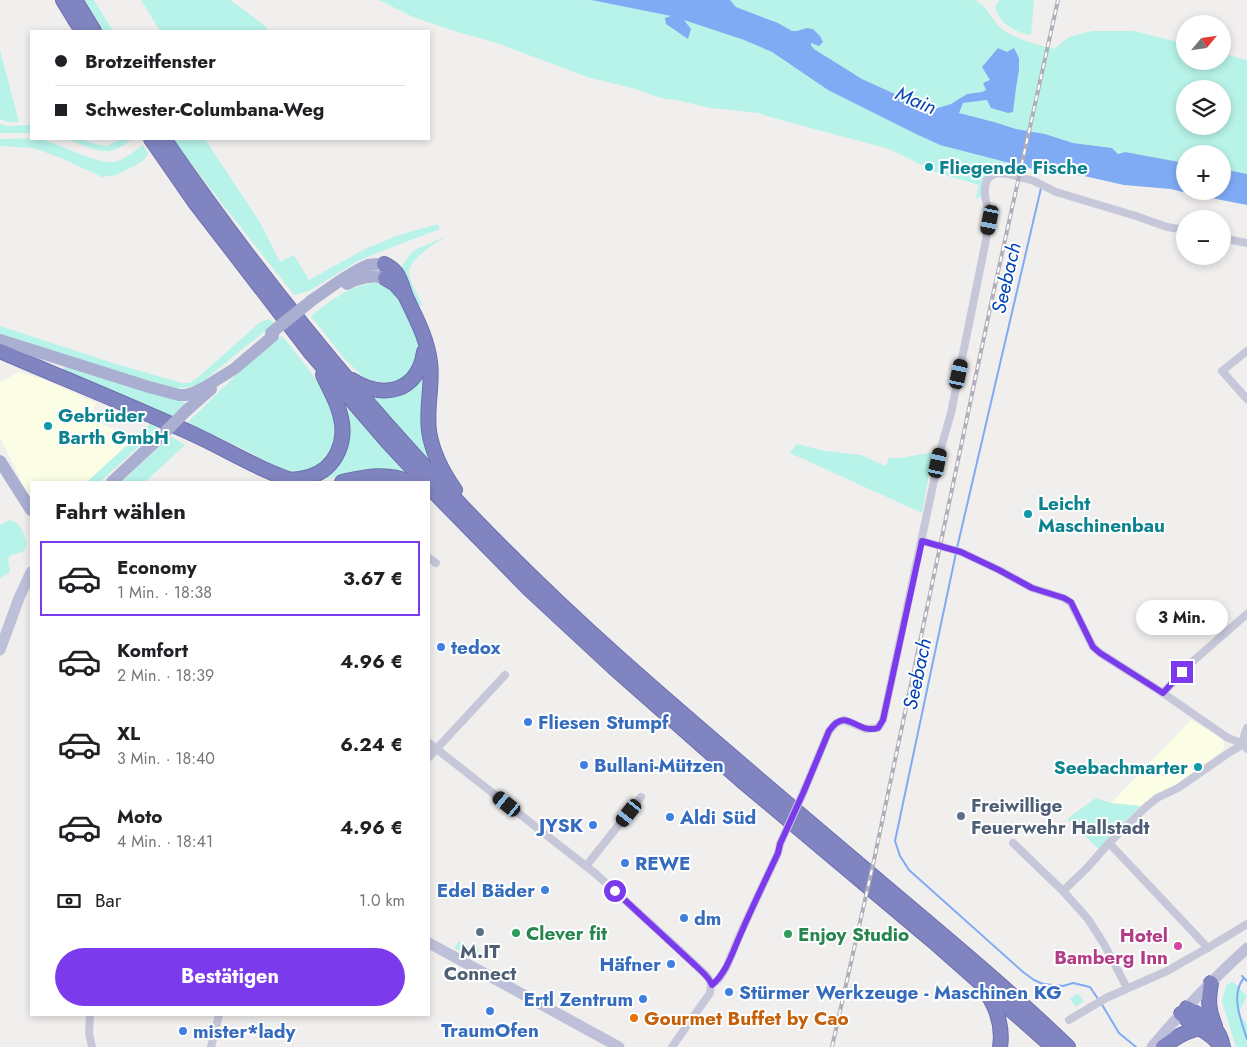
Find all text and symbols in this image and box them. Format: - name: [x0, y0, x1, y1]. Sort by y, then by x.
- north arrow: [1176, 15, 1231, 70]
- map controls: [1176, 15, 1231, 265]
- text: Brotzeitfenster: [85, 48, 216, 75]
- water label: Main: [891, 79, 941, 122]
- button: layers: [1176, 80, 1231, 135]
- text: Schwester-Columbana-Weg: [85, 96, 324, 123]
- button: +: [1176, 145, 1231, 200]
- place label: Fliegende Fische: [939, 154, 1088, 181]
- marker: Fliegende Fische: [923, 161, 935, 173]
- car: [979, 204, 1000, 236]
- button: −: [1176, 210, 1231, 265]
- water label: Seebach: [984, 240, 1029, 317]
- car: [948, 358, 969, 390]
- place label: Gebrüder Barth GmbH: [58, 402, 169, 451]
- marker: Gebrüder Barth GmbH: [42, 420, 54, 432]
- car: [927, 447, 948, 479]
- place label: Leicht Maschinenbau: [1038, 490, 1165, 539]
- text: Fahrt wählen: [55, 495, 186, 527]
- marker: Leicht Maschinenbau: [1022, 508, 1034, 520]
- text: Economy: [117, 554, 197, 581]
- icon: car: [57, 556, 102, 601]
- text: 3.67 €: [343, 565, 403, 592]
- text: 1 Min. · 18:38: [117, 581, 212, 604]
- callout: 3 Min.: [1136, 600, 1228, 634]
- text: 3 Min.: [1158, 606, 1206, 629]
- place label: tedox: [451, 634, 502, 661]
- water label: Seebach: [896, 636, 939, 712]
- text: Komfort: [117, 637, 188, 664]
- icon: car: [57, 639, 102, 684]
- marker: tedox: [435, 641, 447, 653]
- text: 4.96 €: [340, 648, 403, 675]
- route end: [1171, 661, 1193, 683]
- text: 2 Min. · 18:39: [117, 664, 214, 687]
- place label: Fliesen Stumpf: [538, 709, 670, 736]
- marker: Fliesen Stumpf: [522, 716, 534, 728]
- text: XL: [117, 720, 140, 747]
- icon: car: [57, 722, 102, 767]
- text: 6.24 €: [340, 731, 403, 758]
- text: 3 Min. · 18:40: [117, 747, 215, 770]
- place label: Bullani-Mützen: [594, 752, 724, 779]
- place label: Seebachmarter: [1054, 754, 1188, 781]
- marker: Bullani-Mützen: [578, 759, 590, 771]
- marker: Seebachmarter: [1192, 761, 1204, 773]
- car: [490, 789, 523, 819]
- place label: Freiwillige Feuerwehr Hallstadt: [971, 792, 1150, 841]
- car: [613, 797, 644, 829]
- text: Moto: [117, 803, 162, 830]
- place label: Aldi Süd: [679, 804, 756, 831]
- icon: car: [57, 805, 102, 850]
- marker: Freiwillige Feuerwehr Hallstadt: [955, 810, 967, 822]
- marker: Aldi Süd: [664, 811, 676, 823]
- place label: JYSK: [535, 812, 584, 839]
- text: 4.96 €: [340, 814, 403, 841]
- marker: JYSK: [587, 819, 599, 831]
- text: 4 Min. · 18:41: [117, 830, 213, 853]
- place label: REWE: [635, 850, 690, 877]
- marker: REWE: [619, 857, 631, 869]
- place label: Edel Bäder: [437, 877, 535, 904]
- route start: [604, 880, 626, 902]
- marker: Edel Bäder: [539, 884, 551, 896]
- icon: cash: [55, 887, 83, 915]
- text: Bar: [95, 887, 121, 914]
- text: 1.0 km: [359, 889, 405, 912]
- place label: dm: [694, 905, 721, 932]
- marker: dm: [678, 912, 690, 924]
- place label: Clever fit: [526, 920, 607, 947]
- place label: Enjoy Studio: [798, 921, 909, 948]
- place label: Hotel Bamberg Inn: [1054, 922, 1168, 971]
- marker: M.IT Connect: [474, 926, 486, 938]
- marker: Clever fit: [510, 927, 522, 939]
- marker: Enjoy Studio: [782, 928, 794, 940]
- place label: M.IT Connect: [444, 938, 516, 987]
- marker: Hotel Bamberg Inn: [1172, 940, 1184, 952]
- button: Bestätigen: [55, 948, 405, 1006]
- place label: Häfner: [600, 951, 661, 978]
- marker: Häfner: [665, 958, 677, 970]
- place label: Stürmer Werkzeuge - Maschinen KG: [739, 979, 1062, 1006]
- place label: Ertl Zentrum: [523, 986, 633, 1013]
- marker: Stürmer Werkzeuge - Maschinen KG: [723, 986, 735, 998]
- marker: Ertl Zentrum: [637, 993, 649, 1005]
- marker: TraumOfen: [484, 1005, 496, 1017]
- place label: Gourmet Buffet by Cao: [644, 1005, 849, 1032]
- marker: Gourmet Buffet by Cao: [628, 1012, 640, 1024]
- place label: TraumOfen: [441, 1017, 539, 1044]
- place label: mister*lady: [193, 1018, 297, 1045]
- marker: mister*lady: [177, 1025, 189, 1037]

